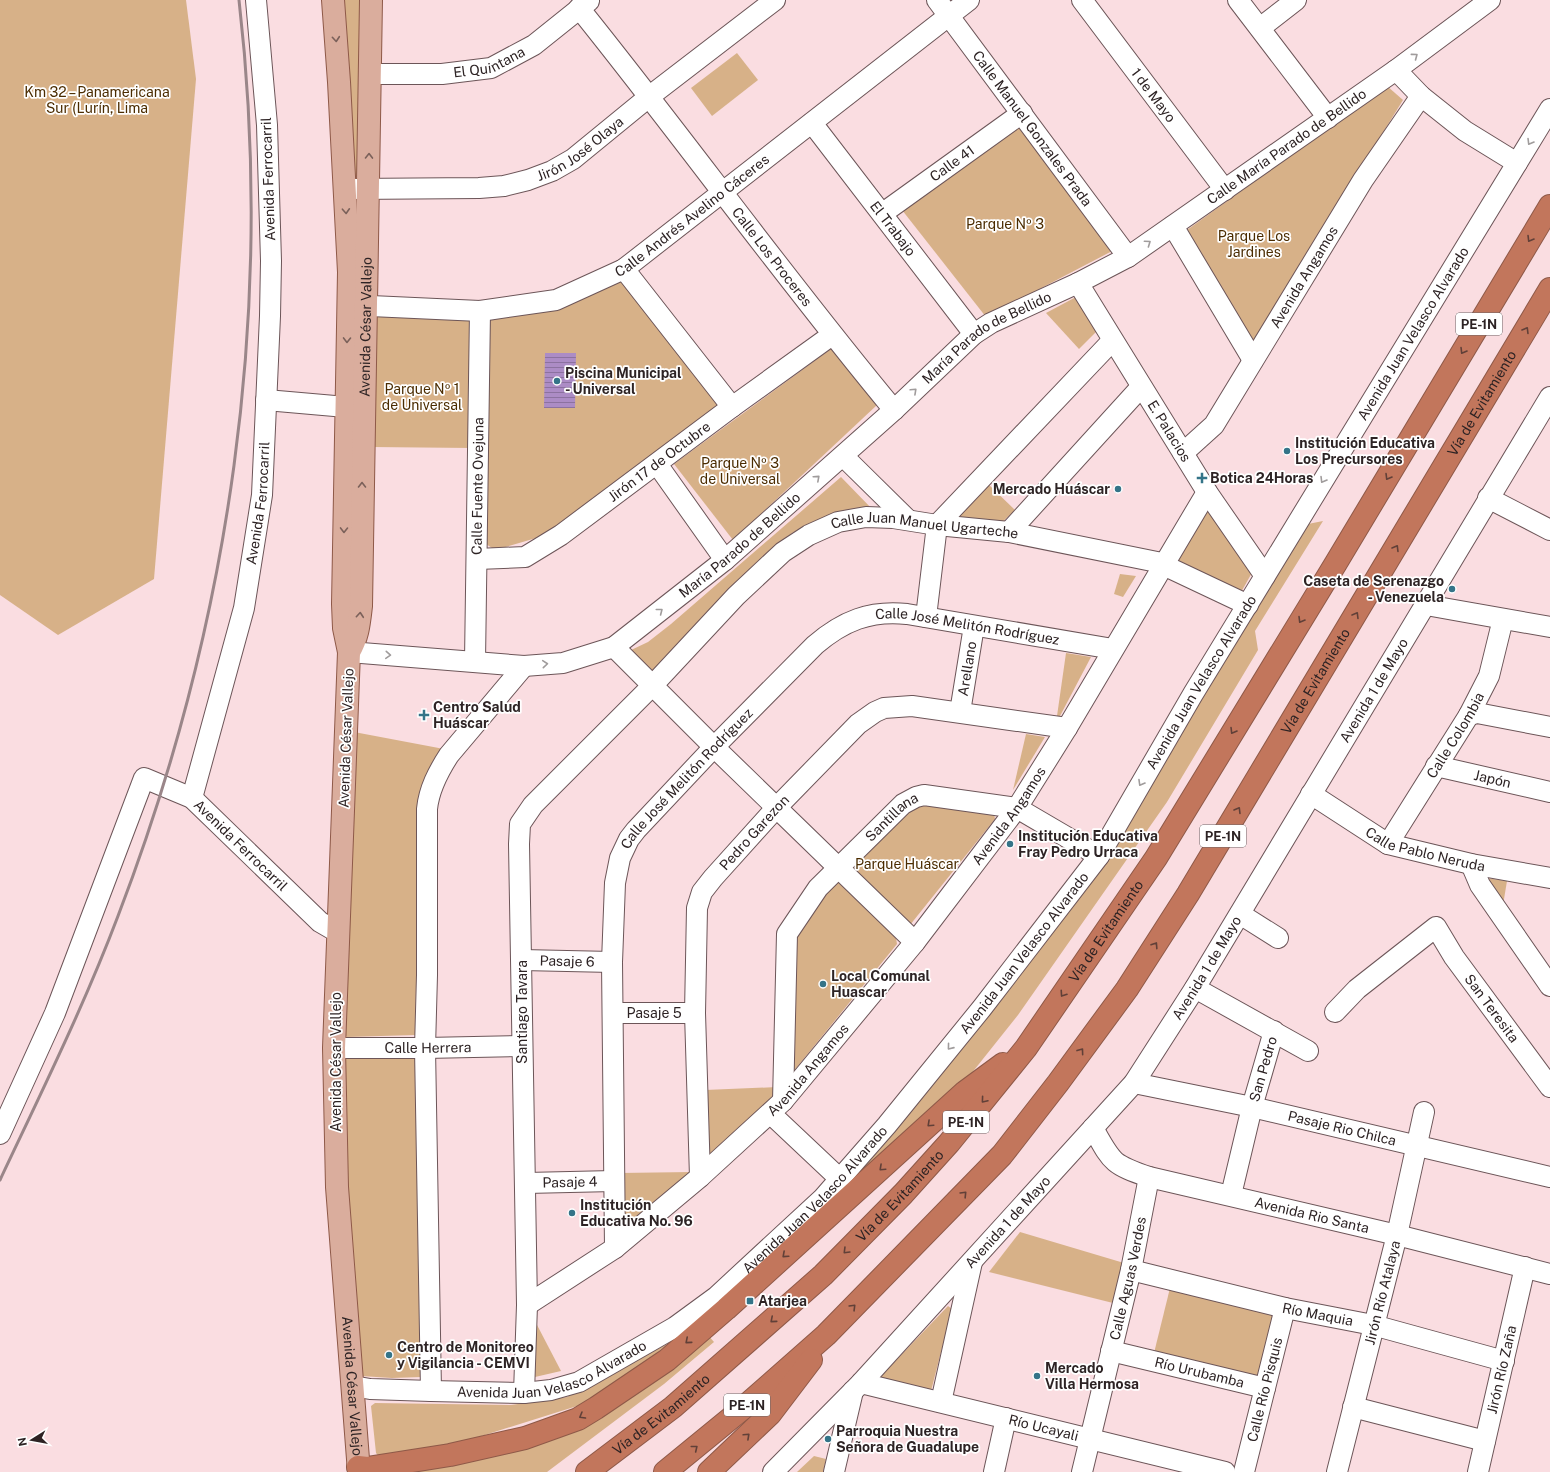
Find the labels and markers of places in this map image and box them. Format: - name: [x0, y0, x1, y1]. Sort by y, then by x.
- place label: Piscina Municipal - Universal: [565, 365, 682, 397]
- marker: Piscina Municipal - Universal: [552, 376, 562, 386]
- place label: Institución Educativa Los Precursores: [1295, 435, 1435, 467]
- marker: Institución Educativa Los Precursores: [1282, 446, 1292, 456]
- place label: Botica 24Horas: [1210, 470, 1313, 486]
- marker: Botica 24Horas: [1197, 473, 1207, 483]
- place label: Mercado Huáscar: [993, 481, 1110, 497]
- marker: Mercado Huáscar: [1113, 484, 1123, 494]
- place label: Caseta de Serenazgo - Venezuela: [1303, 573, 1444, 605]
- marker: Caseta de Serenazgo - Venezuela: [1447, 584, 1457, 594]
- place label: Centro Salud Huáscar: [433, 699, 521, 731]
- marker: Centro Salud Huáscar: [418, 709, 430, 721]
- place label: Institución Educativa Fray Pedro Urraca: [1018, 828, 1158, 860]
- marker: Institución Educativa Fray Pedro Urraca: [1005, 839, 1015, 849]
- place label: Local Comunal Huascar: [831, 968, 931, 1000]
- marker: Local Comunal Huascar: [818, 979, 828, 989]
- place label: Institución Educativa No. 96: [580, 1197, 693, 1229]
- marker: Institución Educativa No. 96: [567, 1208, 577, 1218]
- place label: Atarjea: [758, 1293, 807, 1309]
- marker: Atarjea: [745, 1296, 755, 1306]
- place label: Centro de Monitoreo y Vigilancia - CEMVI: [397, 1339, 534, 1371]
- marker: Centro de Monitoreo y Vigilancia - CEMVI: [384, 1350, 394, 1360]
- place label: Mercado Villa Hermosa: [1045, 1360, 1139, 1392]
- marker: Mercado Villa Hermosa: [1032, 1371, 1042, 1381]
- place label: Parroquia Nuestra Señora de Guadalupe: [836, 1423, 979, 1455]
- marker: Parroquia Nuestra Señora de Guadalupe: [823, 1434, 833, 1444]

